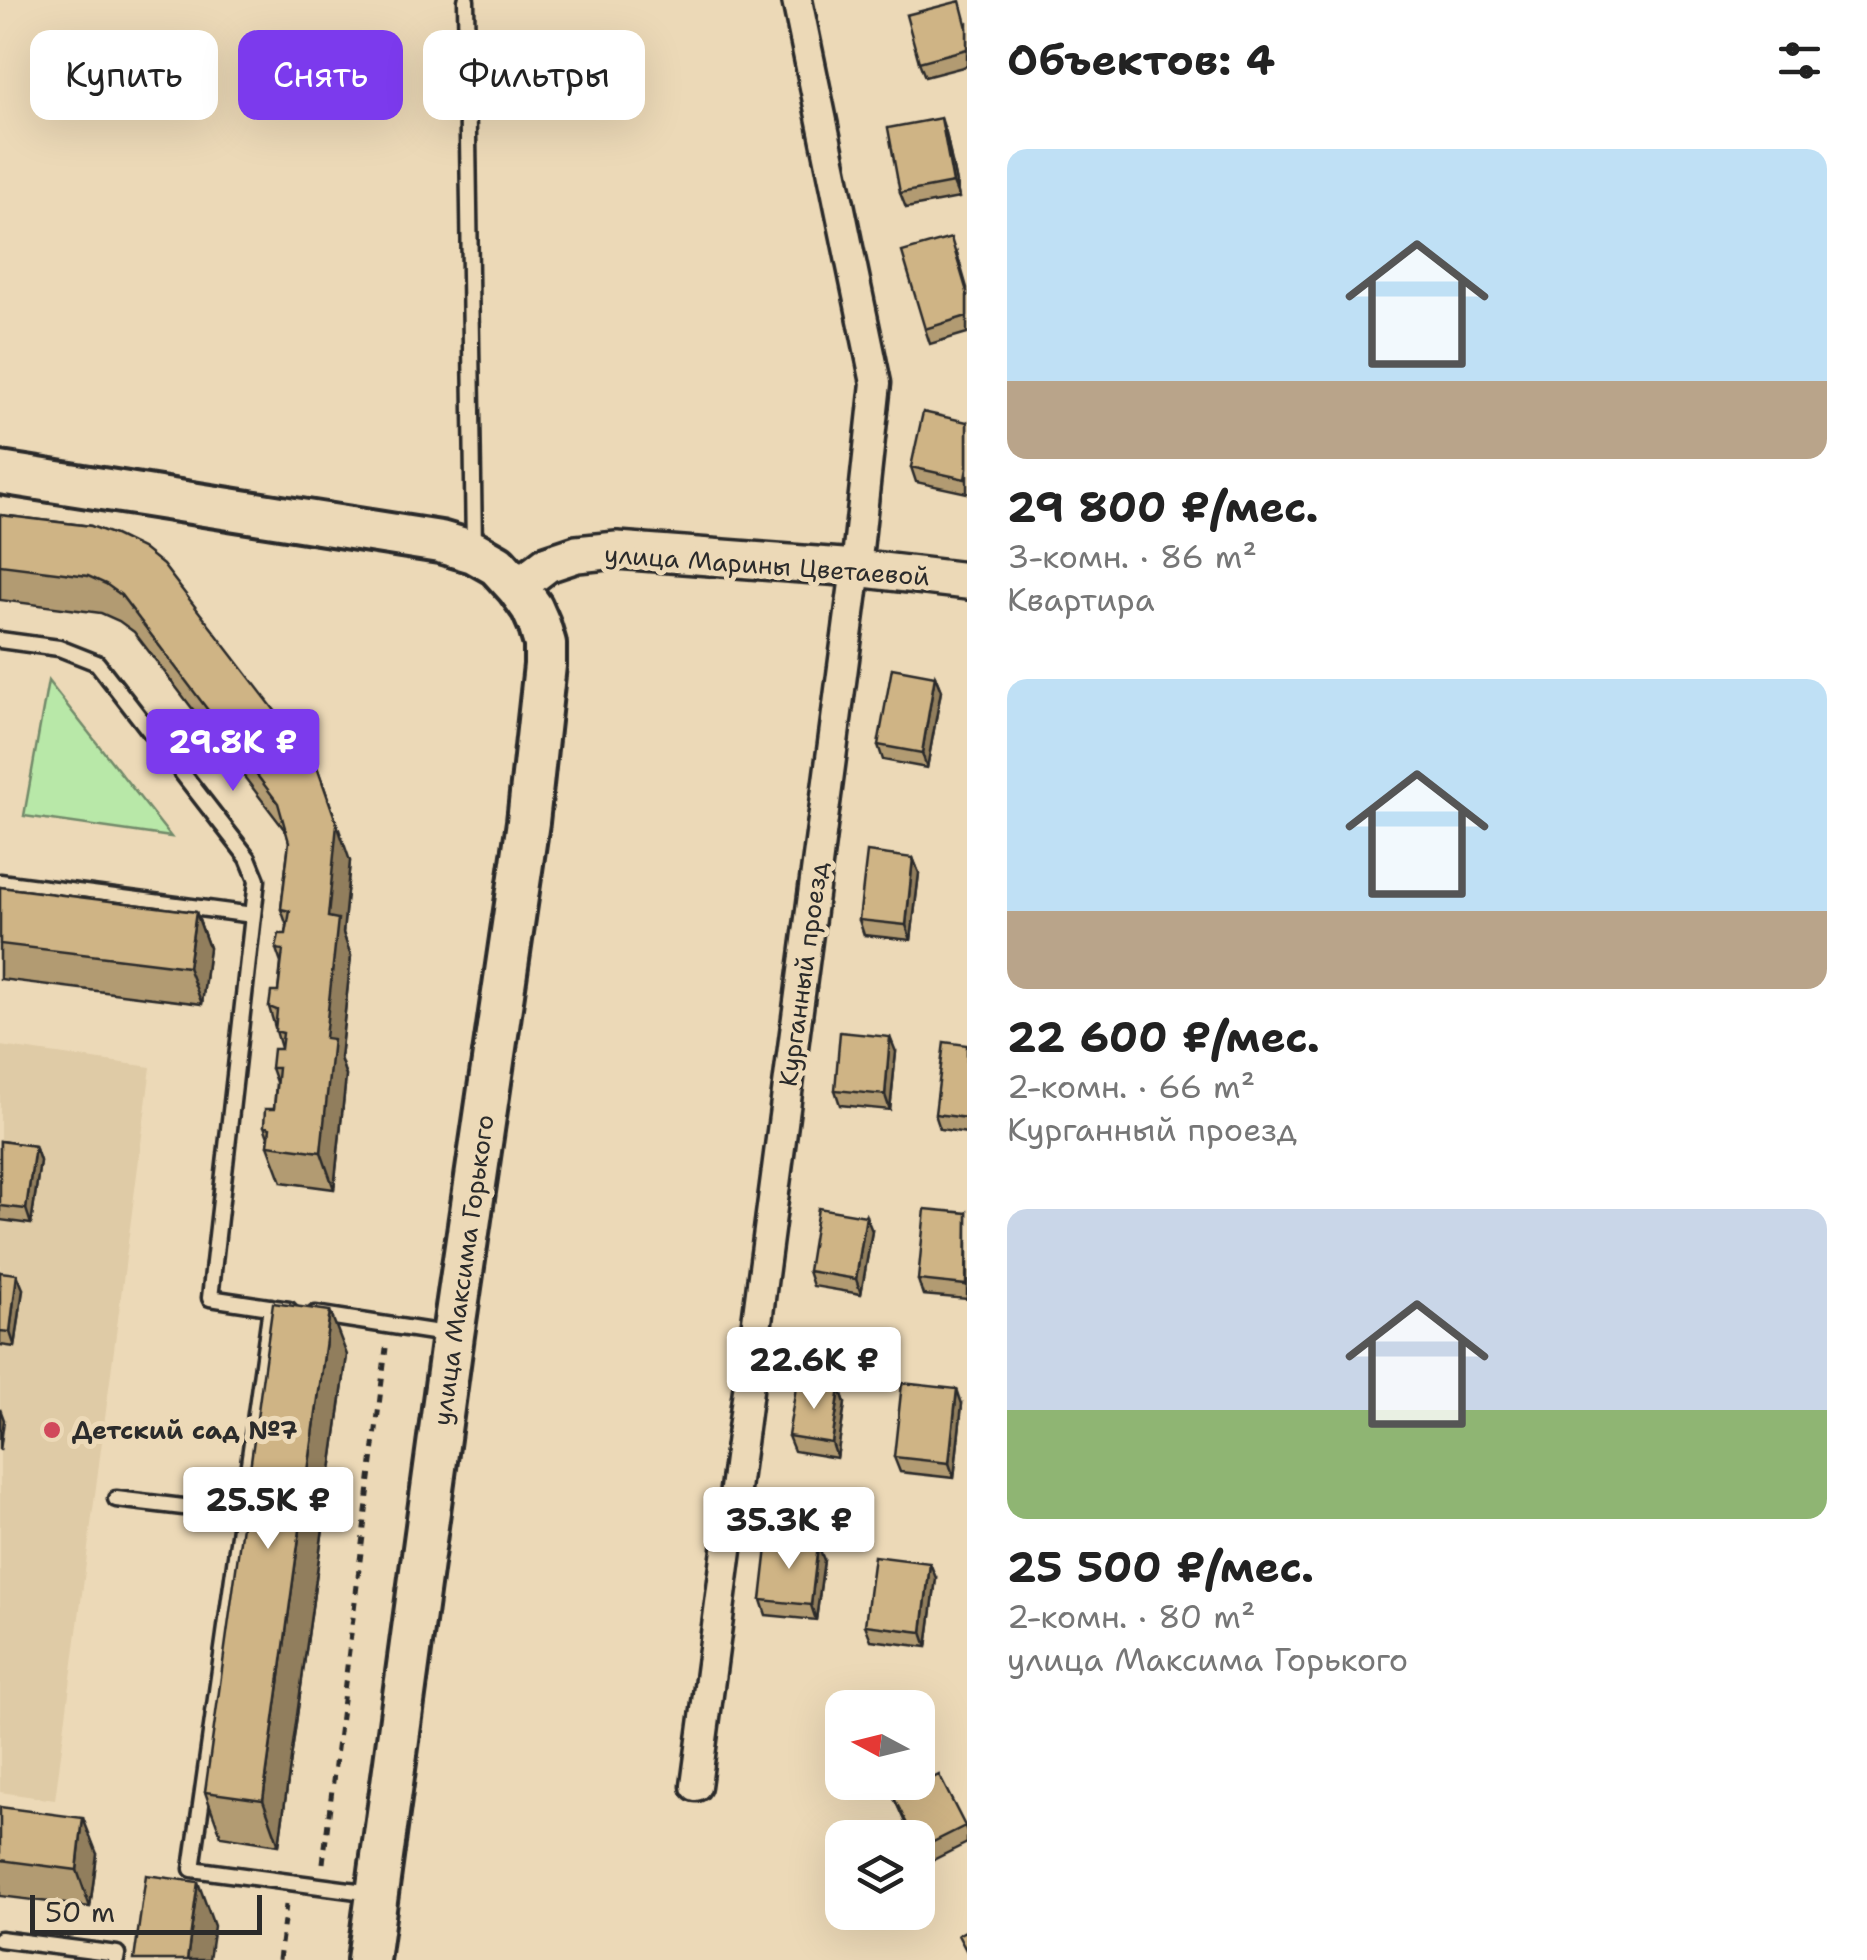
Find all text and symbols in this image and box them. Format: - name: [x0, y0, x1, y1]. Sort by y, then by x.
- chip: Купить: [30, 30, 218, 120]
- chip: Снять: [238, 30, 403, 120]
- chip: Фильтры: [423, 30, 645, 120]
- text: Объектов: 4: [1007, 32, 1275, 88]
- icon: filters: [1772, 33, 1827, 88]
- icon: home: [1327, 214, 1507, 394]
- text: 29 800 ₽/мес.: [1007, 479, 1319, 535]
- text: 3-комн. · 86 m²: [1007, 535, 1257, 578]
- street label: улица Марины Цветаевой: [603, 537, 931, 593]
- text: Квартира: [1007, 578, 1155, 621]
- pin: 29.8K ₽: [141, 709, 325, 794]
- text: 29.8K ₽: [168, 720, 298, 763]
- icon: home: [1327, 744, 1507, 924]
- street label: Курганный проезд: [770, 859, 836, 1089]
- text: 22 600 ₽/мес.: [1007, 1009, 1320, 1065]
- text: 2-комн. · 66 m²: [1007, 1065, 1255, 1108]
- text: Курганный проезд: [1007, 1108, 1297, 1151]
- street label: улица Максима Горького: [424, 1112, 502, 1428]
- icon: home: [1327, 1274, 1507, 1454]
- pin: 22.6K ₽: [722, 1327, 906, 1412]
- text: 22.6K ₽: [749, 1338, 879, 1381]
- place label: Детский сад №7: [72, 1413, 298, 1447]
- marker: Детский сад №7: [41, 1419, 63, 1441]
- pin: 25.5K ₽: [176, 1467, 360, 1552]
- text: 25.5K ₽: [205, 1478, 331, 1521]
- pin: 35.3K ₽: [697, 1487, 881, 1572]
- text: 35.3K ₽: [725, 1498, 853, 1541]
- text: 25 500 ₽/мес.: [1007, 1539, 1314, 1595]
- text: 2-комн. · 80 m²: [1007, 1595, 1256, 1638]
- text: улица Максима Горького: [1007, 1638, 1408, 1681]
- north arrow: [825, 1690, 935, 1800]
- map controls: [825, 1690, 935, 1930]
- button: layers: [825, 1820, 935, 1930]
- scale bar: [30, 1890, 262, 1934]
- text: 50 m: [45, 1893, 115, 1931]

